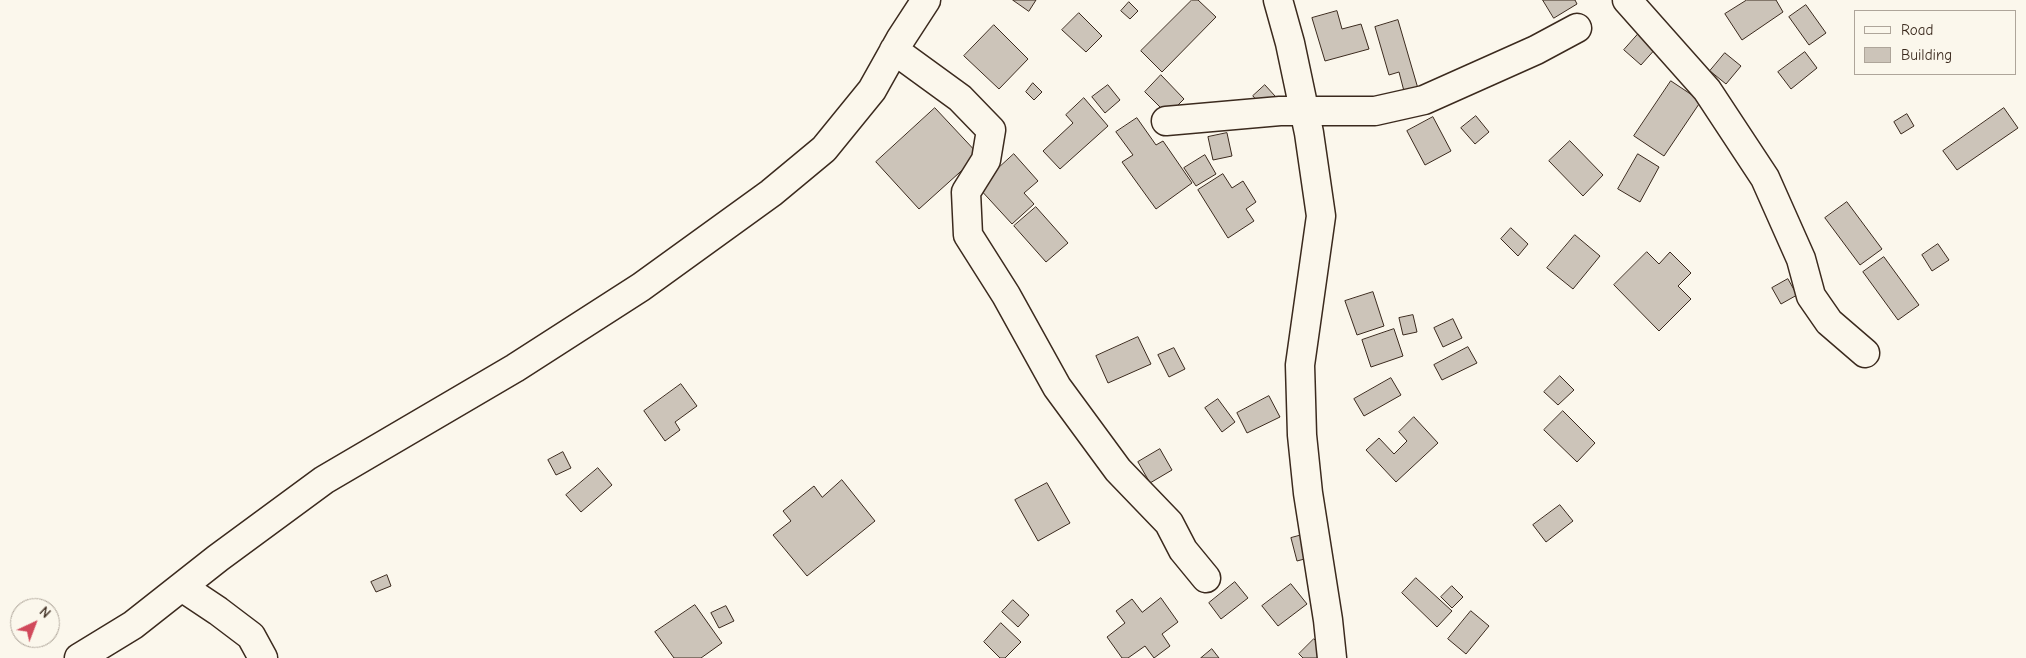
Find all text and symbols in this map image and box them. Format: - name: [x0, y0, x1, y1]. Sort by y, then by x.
- legend: [1854, 10, 2016, 75]
- text: Road: [1901, 21, 1933, 39]
- text: Building: [1901, 46, 1952, 64]
- north arrow: [10, 598, 60, 648]
- text: N: [36, 603, 54, 622]

